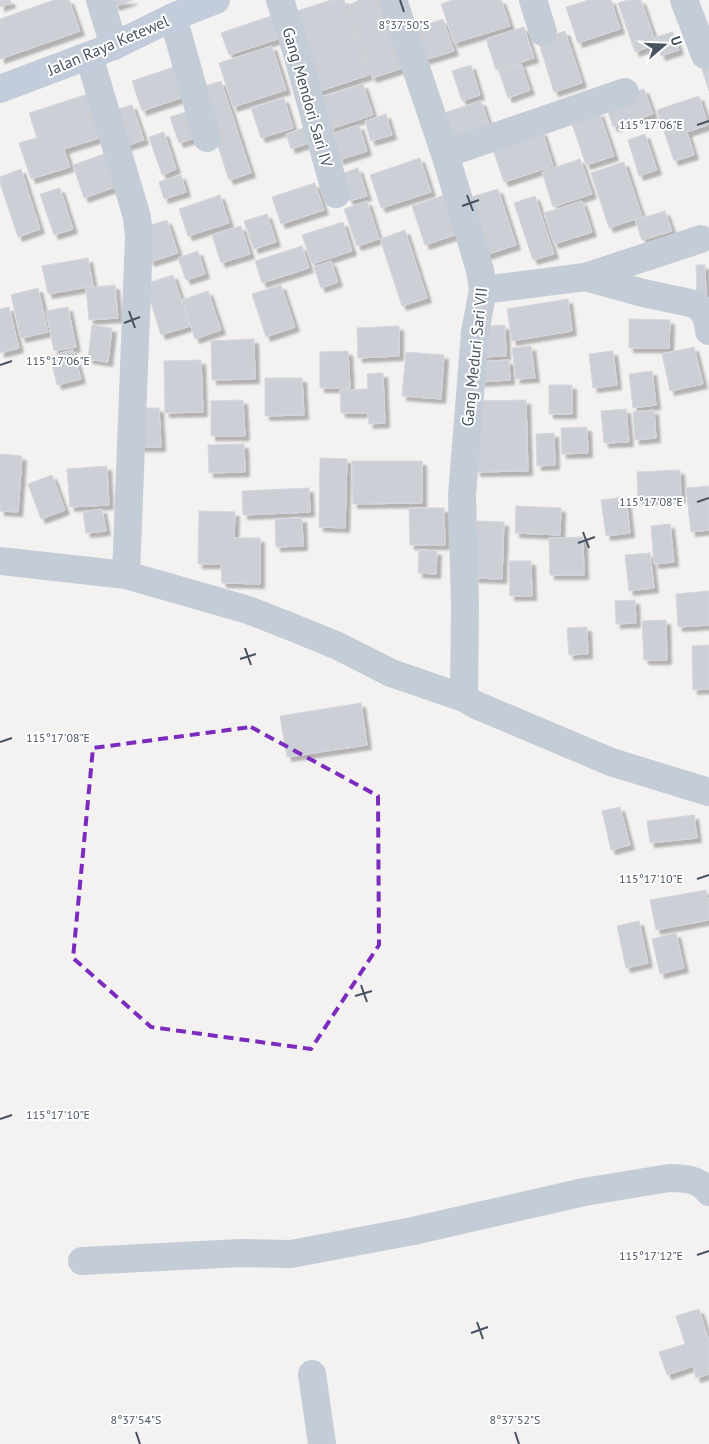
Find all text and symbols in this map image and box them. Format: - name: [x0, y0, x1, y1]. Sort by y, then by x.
- street label: Jalan Raya Ketewel: [43, 10, 172, 80]
- text: 8°37'50"S: [379, 17, 429, 32]
- north arrow: [639, 20, 689, 70]
- street label: Gang Mendori Sari IV: [279, 25, 338, 170]
- text: U: [666, 34, 686, 48]
- text: 115°17'06"E: [619, 117, 683, 132]
- street label: Gang Meduri Sari VII: [457, 286, 491, 428]
- text: 115°17'06"E: [26, 353, 90, 368]
- text: 115°17'08"E: [619, 494, 683, 509]
- text: 115°17'08"E: [26, 730, 90, 745]
- text: 115°17'10"E: [619, 871, 683, 886]
- text: 115°17'10"E: [26, 1107, 90, 1122]
- text: 115°17'12"E: [619, 1248, 683, 1263]
- text: 8°37'54"S: [111, 1412, 161, 1427]
- text: 8°37'52"S: [490, 1412, 540, 1427]

